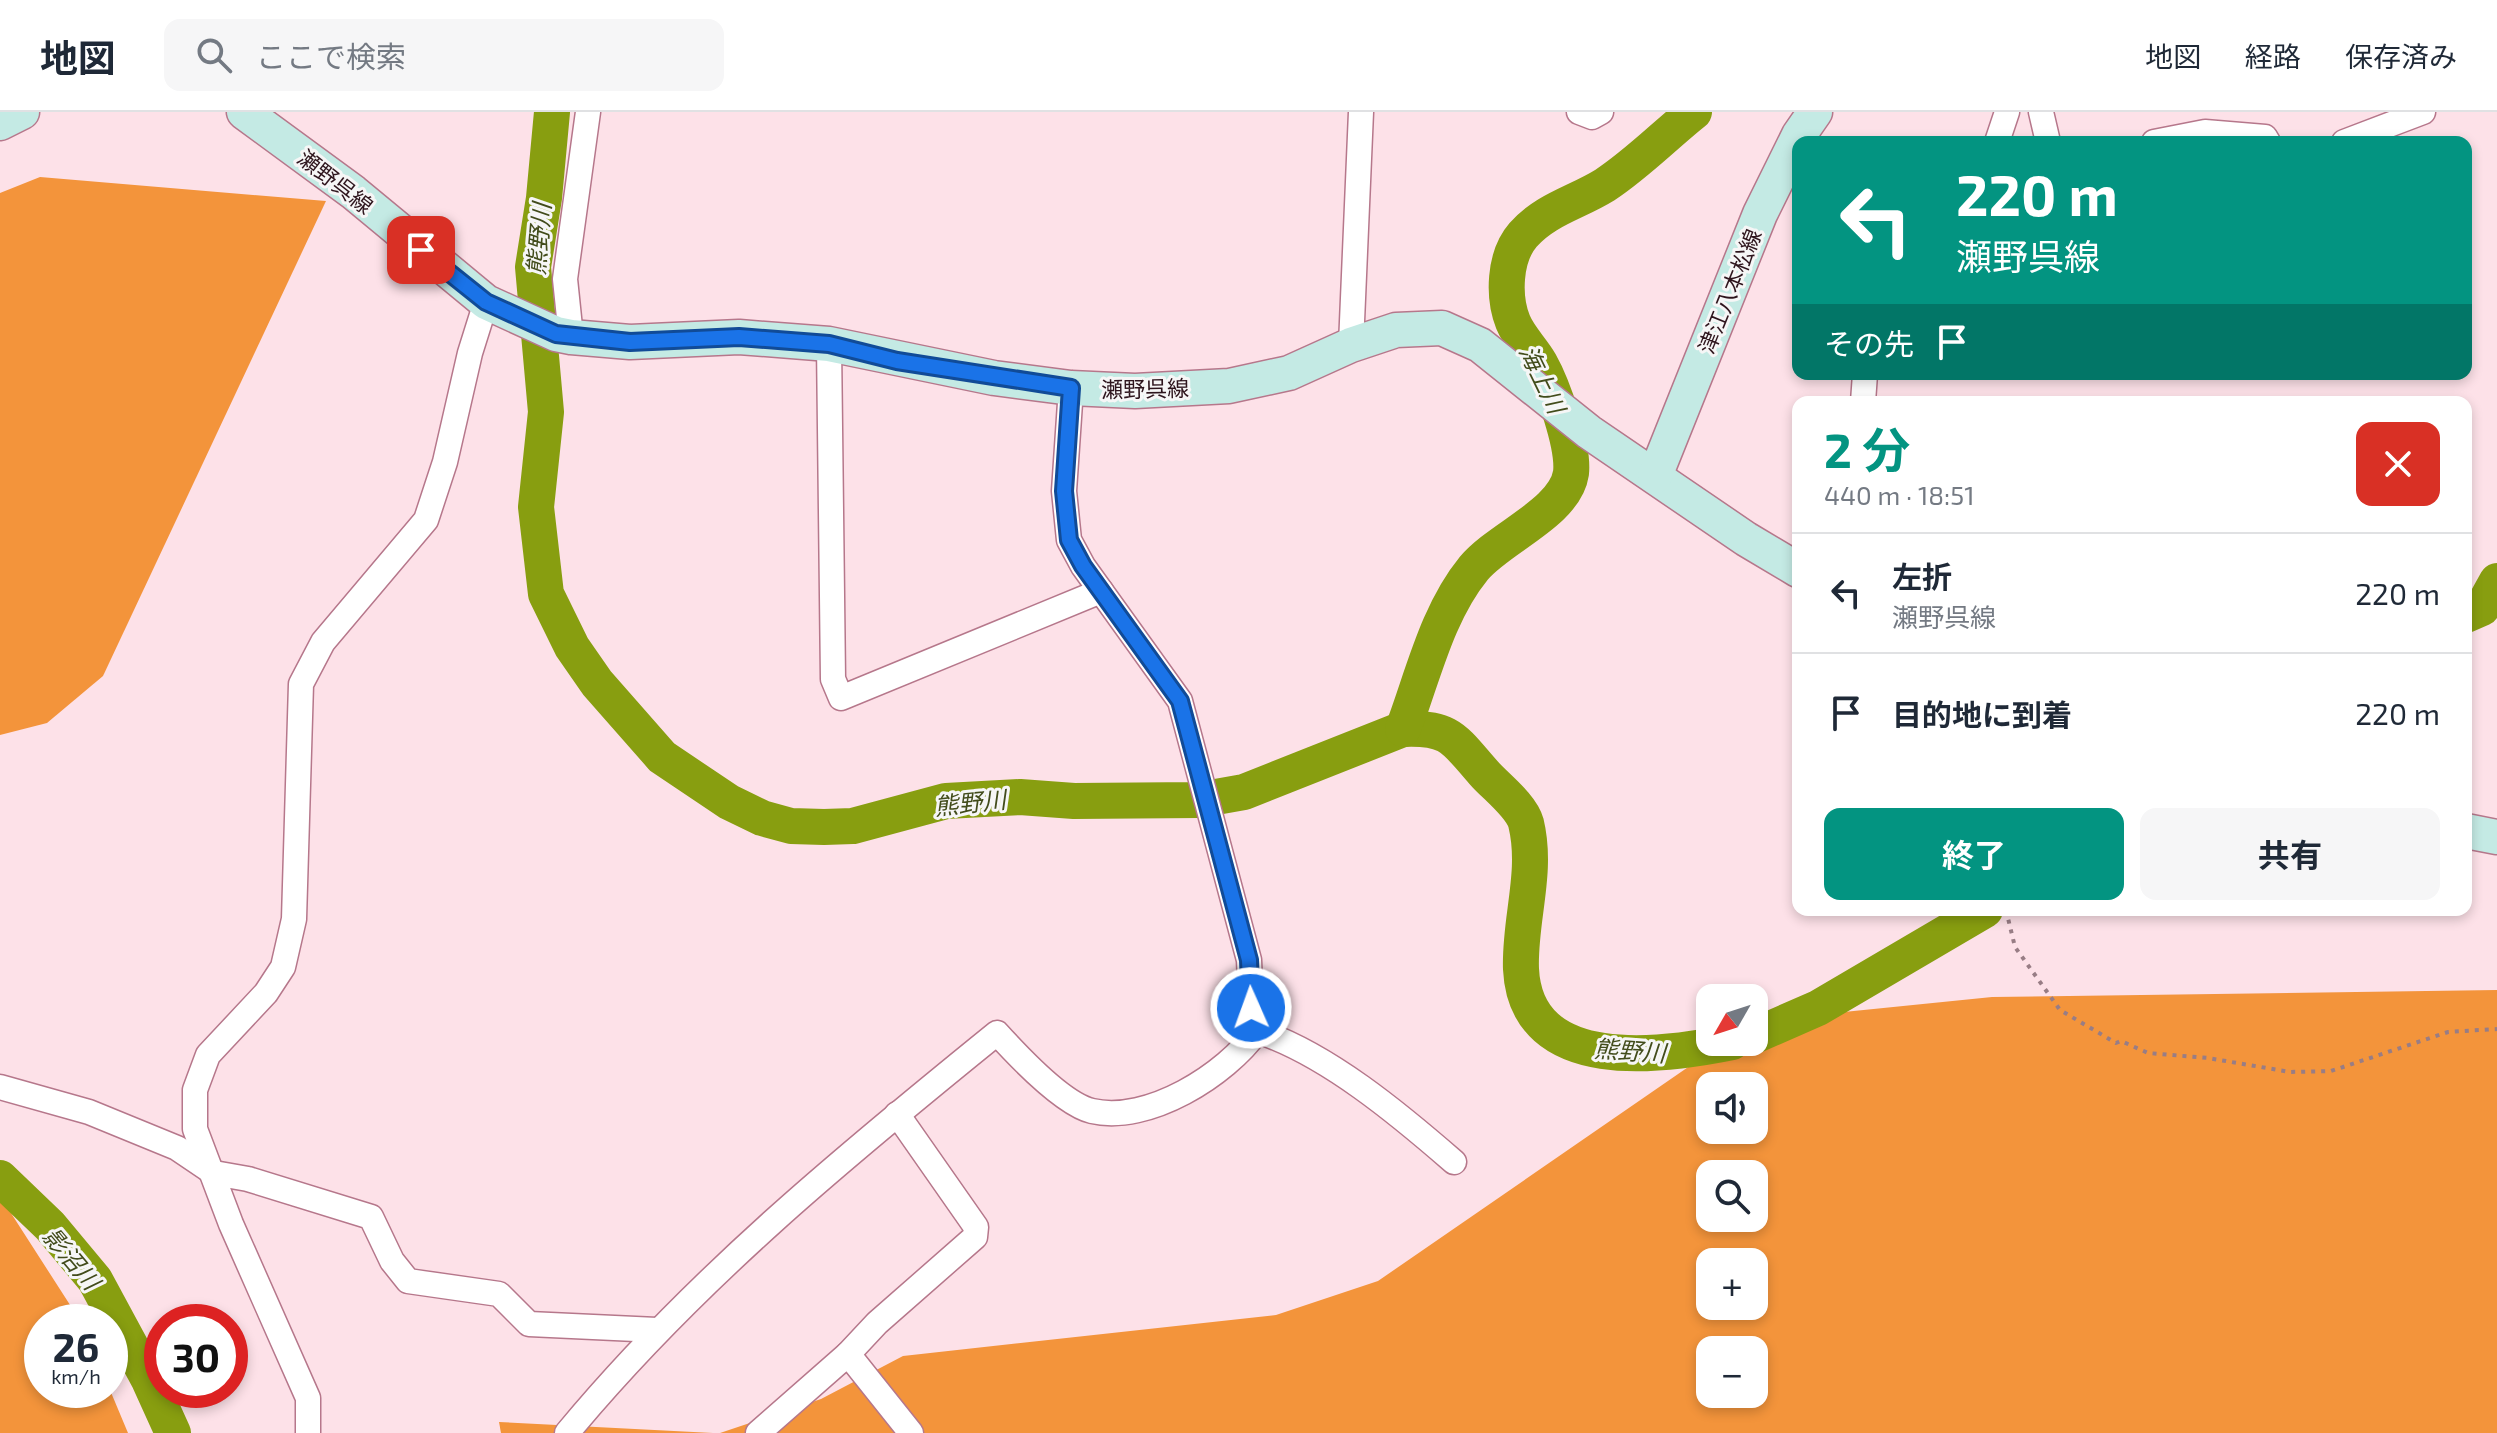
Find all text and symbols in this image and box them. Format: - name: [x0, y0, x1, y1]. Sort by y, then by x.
- search box: [164, 19, 724, 91]
- icon: search: [192, 33, 236, 77]
- text: 地図: [40, 34, 116, 80]
- text: ここで検索: [256, 38, 406, 74]
- text: 地図: [2145, 39, 2201, 73]
- text: 経路: [2245, 39, 2301, 73]
- text: 保存済み: [2345, 39, 2457, 73]
- street label: 瀬野呉線: [293, 144, 379, 218]
- text: 220 m: [1956, 160, 2118, 227]
- icon: left: [1824, 168, 1928, 272]
- water label: 熊野川: [520, 199, 556, 276]
- pin: [387, 216, 455, 284]
- street label: 津江八本松線: [1692, 225, 1766, 357]
- icon: arrive: [399, 228, 443, 272]
- text: 瀬野呉線: [1956, 234, 2100, 277]
- icon: arrive: [1930, 320, 1974, 364]
- text: その先: [1824, 325, 1914, 361]
- water label: 海上川: [1514, 340, 1573, 420]
- street label: 瀬野呉線: [1101, 374, 1189, 402]
- text: 2 分: [1824, 420, 1910, 478]
- button: close: [2356, 422, 2440, 506]
- text: 440 m · 18:51: [1824, 479, 1975, 510]
- text: 左折: [1892, 558, 1952, 594]
- icon: left: [1824, 571, 1868, 615]
- text: 220 m: [2355, 575, 2440, 611]
- text: 瀬野呉線: [1892, 601, 1996, 632]
- icon: arrive: [1824, 691, 1868, 735]
- text: 220 m: [2355, 695, 2440, 731]
- text: 目的地に到着: [1892, 696, 2072, 732]
- water label: 熊野川: [933, 784, 1010, 820]
- button: 終了: [1824, 808, 2124, 900]
- button: 共有: [2140, 808, 2440, 900]
- position arrow: [1209, 966, 1293, 1050]
- north arrow: [1696, 984, 1768, 1056]
- map controls: [1696, 984, 1768, 1408]
- water label: 熊野川: [1593, 1033, 1670, 1067]
- button: sound: [1696, 1072, 1768, 1144]
- button: search: [1696, 1160, 1768, 1232]
- water label: 影沼川: [38, 1221, 108, 1297]
- button: +: [1696, 1248, 1768, 1320]
- speed limit sign: 30: [144, 1304, 248, 1408]
- text: 26: [53, 1322, 99, 1370]
- button: −: [1696, 1336, 1768, 1408]
- text: km/h: [51, 1364, 101, 1388]

